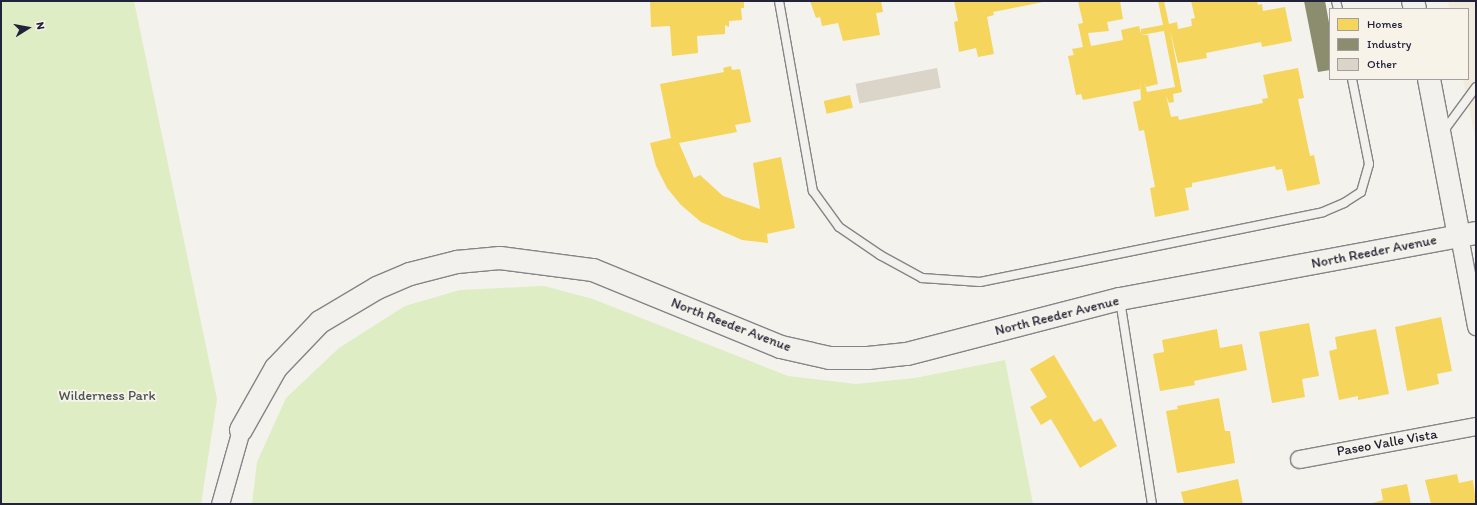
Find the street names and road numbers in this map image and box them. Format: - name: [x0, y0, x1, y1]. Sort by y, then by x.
- street label: North Reeder Avenue: [1310, 232, 1438, 272]
- street label: North Reeder Avenue: [994, 293, 1120, 339]
- street label: North Reeder Avenue: [669, 295, 793, 355]
- street label: Paseo Valle Vista: [1336, 426, 1438, 460]

